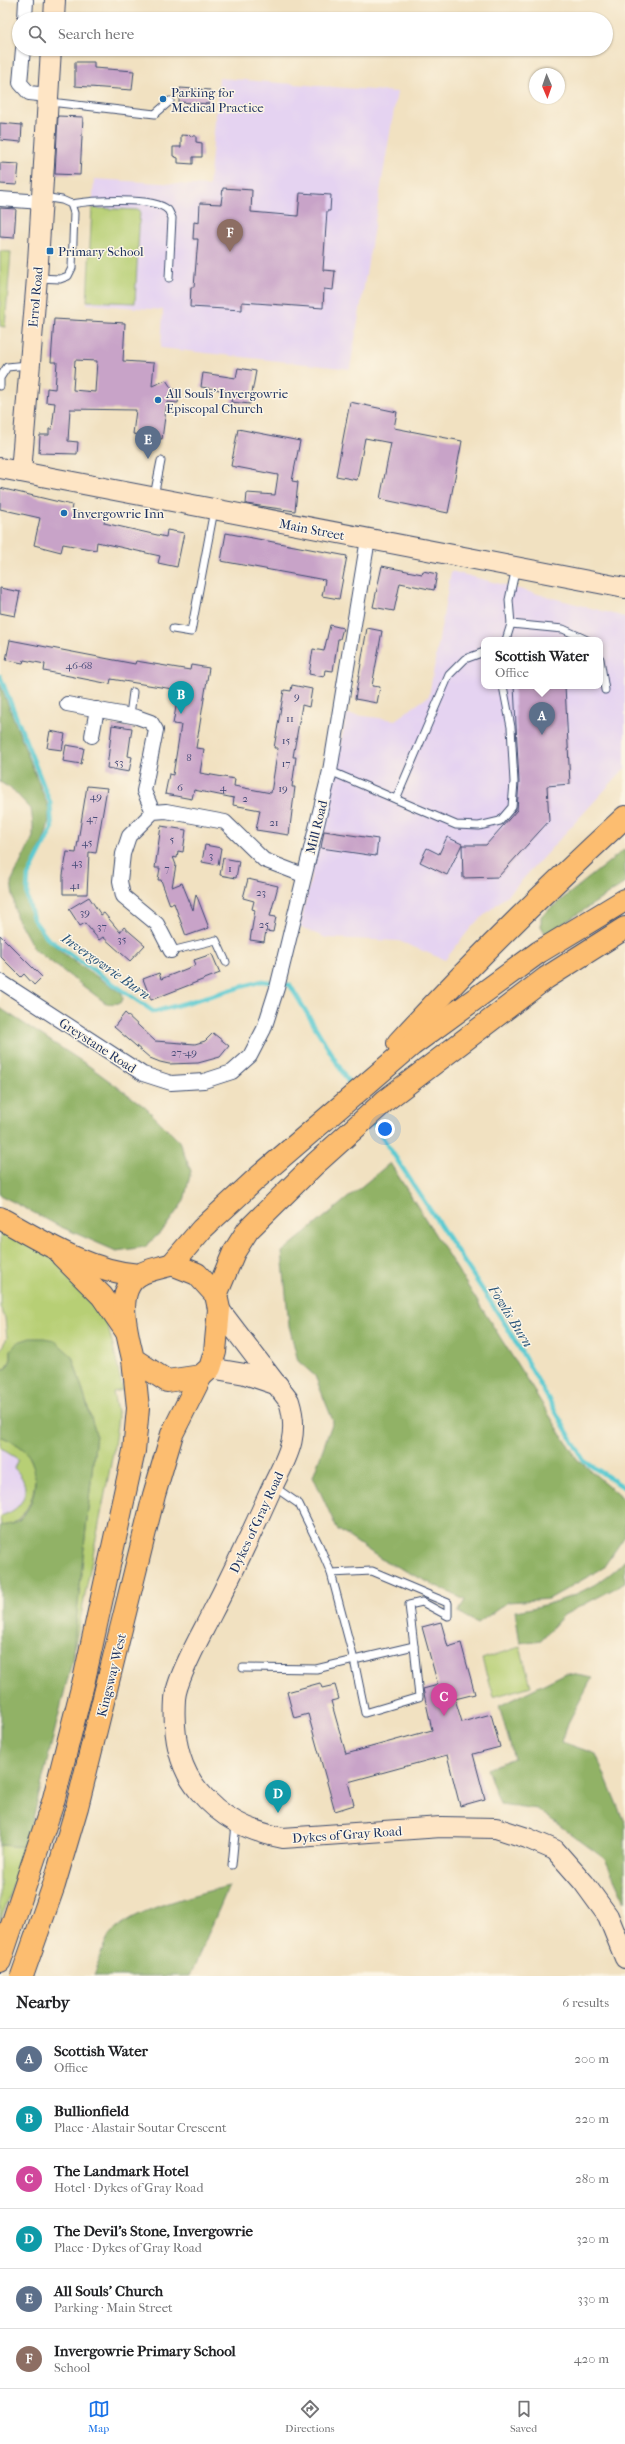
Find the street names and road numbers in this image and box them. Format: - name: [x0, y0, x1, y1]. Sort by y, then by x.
- street label: Errol Road: [25, 265, 46, 328]
- street label: Main Street: [278, 516, 346, 543]
- street label: Mill Road: [303, 798, 331, 855]
- street label: Greystane Road: [56, 1015, 140, 1076]
- street label: Dykes of Gray Road: [226, 1468, 287, 1575]
- street label: Kingsway West: [94, 1632, 129, 1718]
- street label: Dykes of Gray Road: [292, 1823, 403, 1846]

